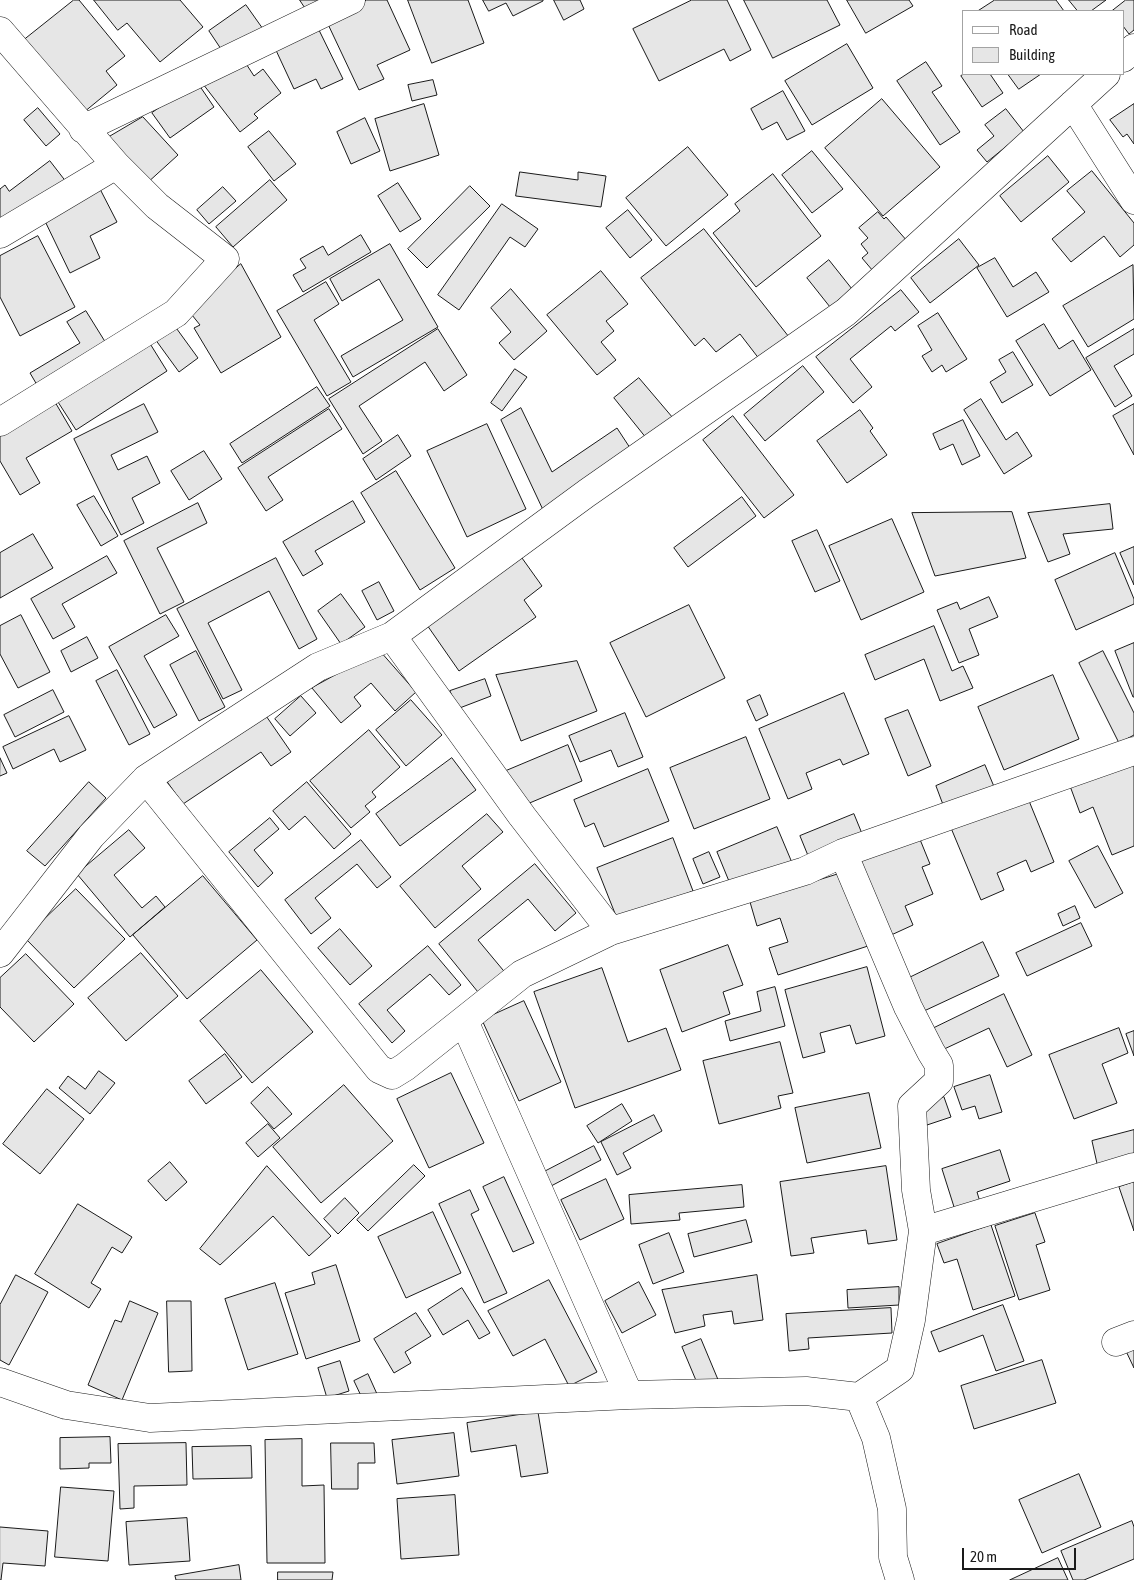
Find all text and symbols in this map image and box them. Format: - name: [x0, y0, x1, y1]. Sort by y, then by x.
- legend: [962, 10, 1124, 75]
- text: Road: [1009, 21, 1038, 38]
- text: Building: [1009, 46, 1055, 63]
- scale bar: [964, 1538, 1078, 1570]
- text: 20 m: [970, 1548, 997, 1565]

